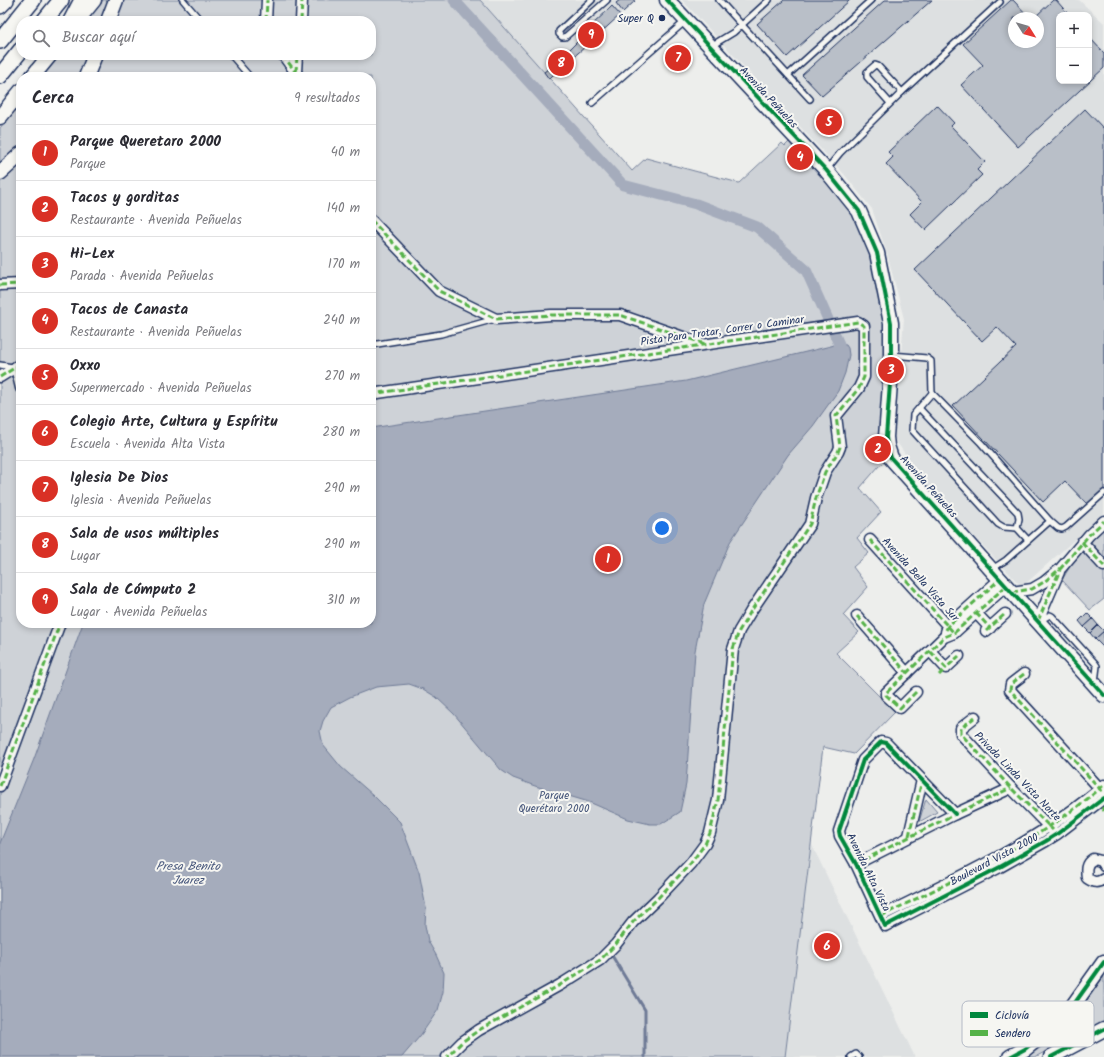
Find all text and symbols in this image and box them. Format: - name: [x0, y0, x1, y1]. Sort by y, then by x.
- place label: Super Q: [618, 10, 654, 28]
- north arrow: [1008, 12, 1044, 48]
- map controls: [1056, 12, 1092, 84]
- button: +: [1056, 12, 1092, 48]
- marker: Super Q: [657, 13, 667, 23]
- search box: [16, 16, 376, 60]
- pin: 9: [578, 20, 604, 50]
- text: Buscar aquí: [62, 26, 135, 50]
- icon: search: [30, 27, 52, 49]
- pin: 7: [665, 43, 691, 73]
- pin: 8: [548, 48, 574, 78]
- button: −: [1056, 48, 1092, 84]
- street label: Avenida Peñuelas: [735, 63, 802, 133]
- text: Cerca: [32, 85, 74, 112]
- text: 9 resultados: [294, 88, 360, 109]
- pin: 5: [816, 107, 842, 137]
- text: Parque Queretaro 2000: [70, 130, 221, 154]
- text: 1: [43, 142, 47, 163]
- text: 40 m: [331, 142, 360, 163]
- pin: 4: [787, 142, 813, 172]
- text: Parque: [70, 154, 106, 175]
- text: Tacos y gorditas: [70, 186, 179, 210]
- text: 2: [41, 198, 49, 219]
- text: 140 m: [327, 198, 360, 219]
- text: Restaurante · Avenida Peñuelas: [70, 210, 242, 231]
- text: Hi-Lex: [70, 242, 114, 266]
- text: 3: [41, 254, 49, 275]
- text: 170 m: [328, 254, 360, 275]
- text: Parada · Avenida Peñuelas: [70, 266, 213, 287]
- text: Tacos de Canasta: [70, 298, 188, 322]
- text: 4: [41, 310, 49, 331]
- text: 240 m: [323, 310, 360, 331]
- street label: Pista Para Trotar, Correr o Caminar: [639, 310, 806, 351]
- text: Restaurante · Avenida Peñuelas: [70, 322, 242, 343]
- text: Oxxo: [70, 354, 100, 378]
- pin: 3: [878, 355, 904, 385]
- text: 5: [42, 366, 48, 387]
- text: 270 m: [324, 366, 360, 387]
- text: Supermercado · Avenida Peñuelas: [70, 378, 252, 399]
- text: Colegio Arte, Cultura y Espíritu: [70, 410, 277, 434]
- text: 6: [41, 422, 49, 443]
- text: 280 m: [323, 422, 360, 443]
- text: Escuela · Avenida Alta Vista: [70, 434, 225, 455]
- pin: 2: [865, 434, 891, 464]
- street label: Avenida Peñuelas: [895, 451, 962, 522]
- text: Iglesia De Dios: [70, 466, 168, 490]
- text: 7: [42, 478, 48, 499]
- text: 290 m: [324, 478, 360, 499]
- text: Iglesia · Avenida Peñuelas: [70, 490, 211, 511]
- your location: [652, 518, 672, 538]
- text: Sala de usos múltiples: [70, 522, 219, 546]
- street label: Avenida Bella Vista Sur: [877, 533, 964, 627]
- text: 8: [41, 534, 49, 555]
- text: 290 m: [324, 534, 360, 555]
- pin: 1: [595, 544, 621, 574]
- text: Lugar: [70, 546, 100, 567]
- text: Sala de Cómputo 2: [70, 578, 196, 602]
- text: 9: [42, 590, 48, 611]
- text: 310 m: [326, 590, 360, 611]
- text: Lugar · Avenida Peñuelas: [70, 602, 207, 623]
- street label: Privada Linda Vista Norte: [970, 728, 1065, 826]
- park label: Parque Querétaro 2000: [518, 787, 590, 818]
- street label: Boulevard Vista 2000: [947, 829, 1042, 891]
- street label: Avenida Alta Vista: [841, 830, 895, 915]
- water label: Presa Benito Juarez: [156, 857, 221, 890]
- pin: 6: [814, 931, 840, 961]
- legend: [962, 1001, 1094, 1047]
- text: Ciclovía: [995, 1007, 1029, 1025]
- text: Sendero: [995, 1025, 1031, 1043]

